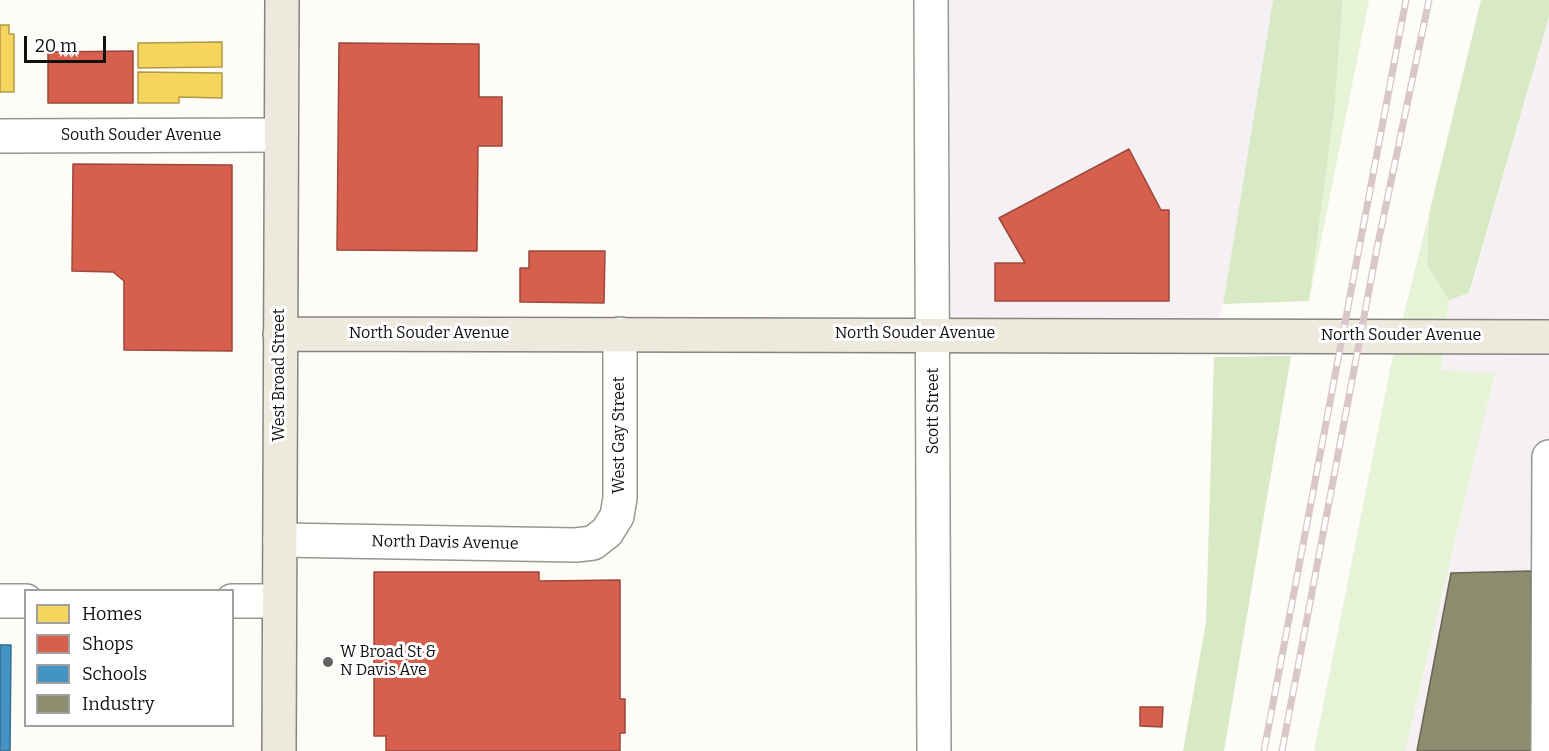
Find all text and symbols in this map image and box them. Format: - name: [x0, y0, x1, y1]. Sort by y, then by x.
- scale bar: [27, 24, 110, 62]
- text: 20 m: [35, 35, 77, 57]
- street label: South Souder Avenue: [61, 126, 221, 146]
- street label: West Broad Street: [270, 308, 290, 442]
- street label: North Souder Avenue: [349, 324, 509, 344]
- street label: North Souder Avenue: [835, 324, 995, 344]
- street label: North Souder Avenue: [1321, 326, 1481, 346]
- street label: Scott Street: [924, 368, 944, 454]
- street label: West Gay Street: [610, 376, 630, 494]
- street label: North Davis Avenue: [371, 532, 519, 554]
- legend: [24, 589, 234, 727]
- text: Homes: [82, 603, 142, 625]
- text: Shops: [82, 633, 134, 655]
- place label: W Broad St & N Davis Ave: [340, 643, 436, 681]
- marker: W Broad St & N Davis Ave: [321, 655, 335, 669]
- text: Schools: [82, 663, 147, 685]
- text: Industry: [82, 693, 154, 715]

